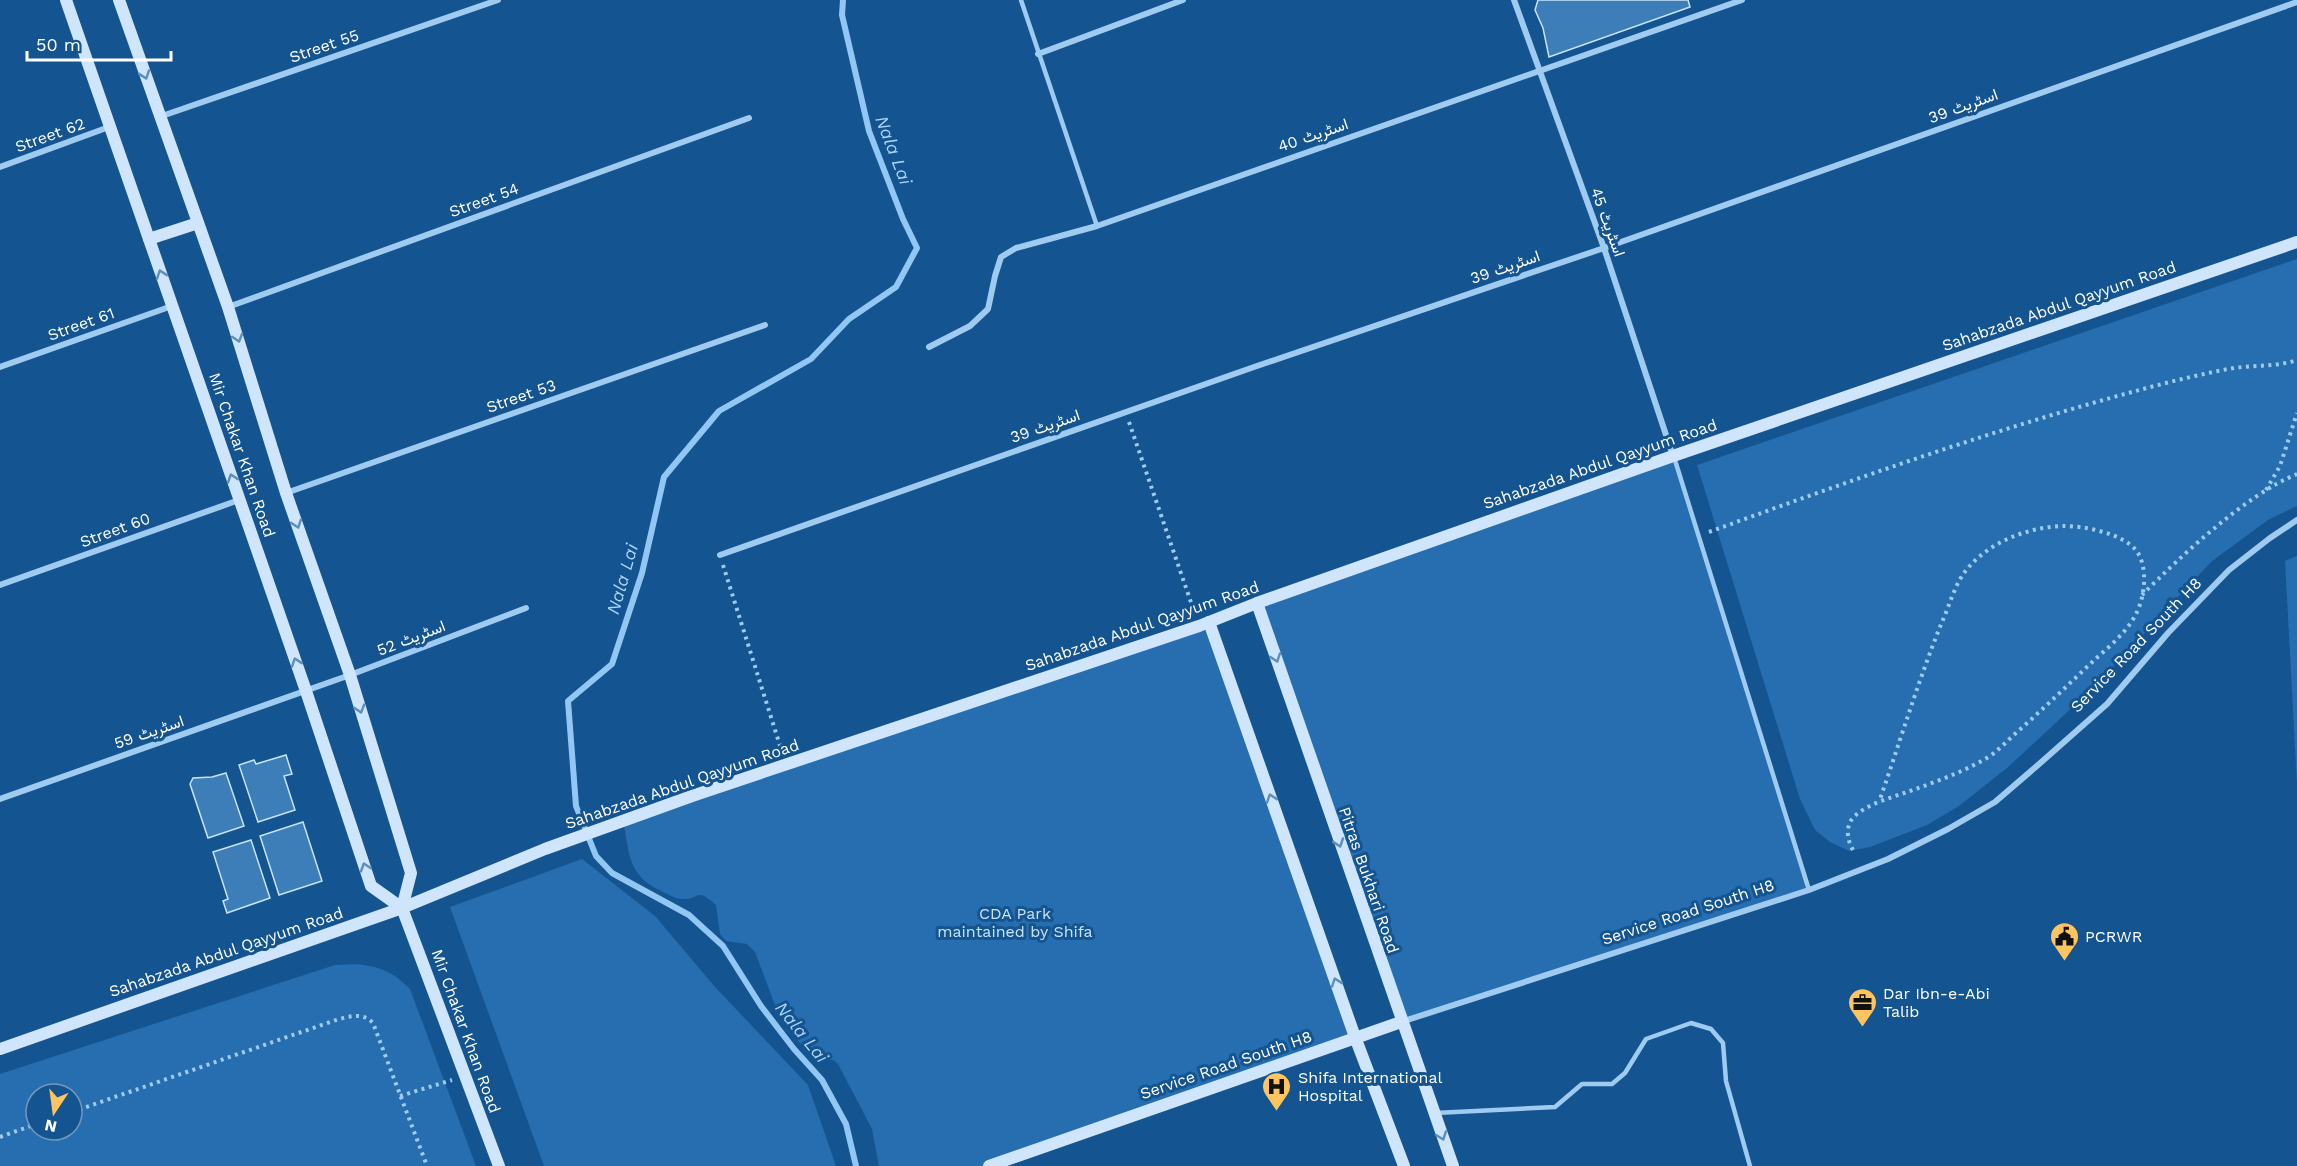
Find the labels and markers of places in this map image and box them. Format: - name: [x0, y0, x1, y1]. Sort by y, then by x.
- public building icon: PCRWR: [2048, 920, 2080, 962]
- place label: PCRWR: [2085, 927, 2142, 946]
- place label: Dar Ibn-e-Abi Talib: [1883, 984, 1990, 1021]
- office icon: Dar Ibn-e-Abi Talib: [1846, 986, 1878, 1028]
- place label: Shifa International Hospital: [1298, 1068, 1442, 1105]
- hospital icon: Shifa International Hospital: [1261, 1070, 1293, 1112]

